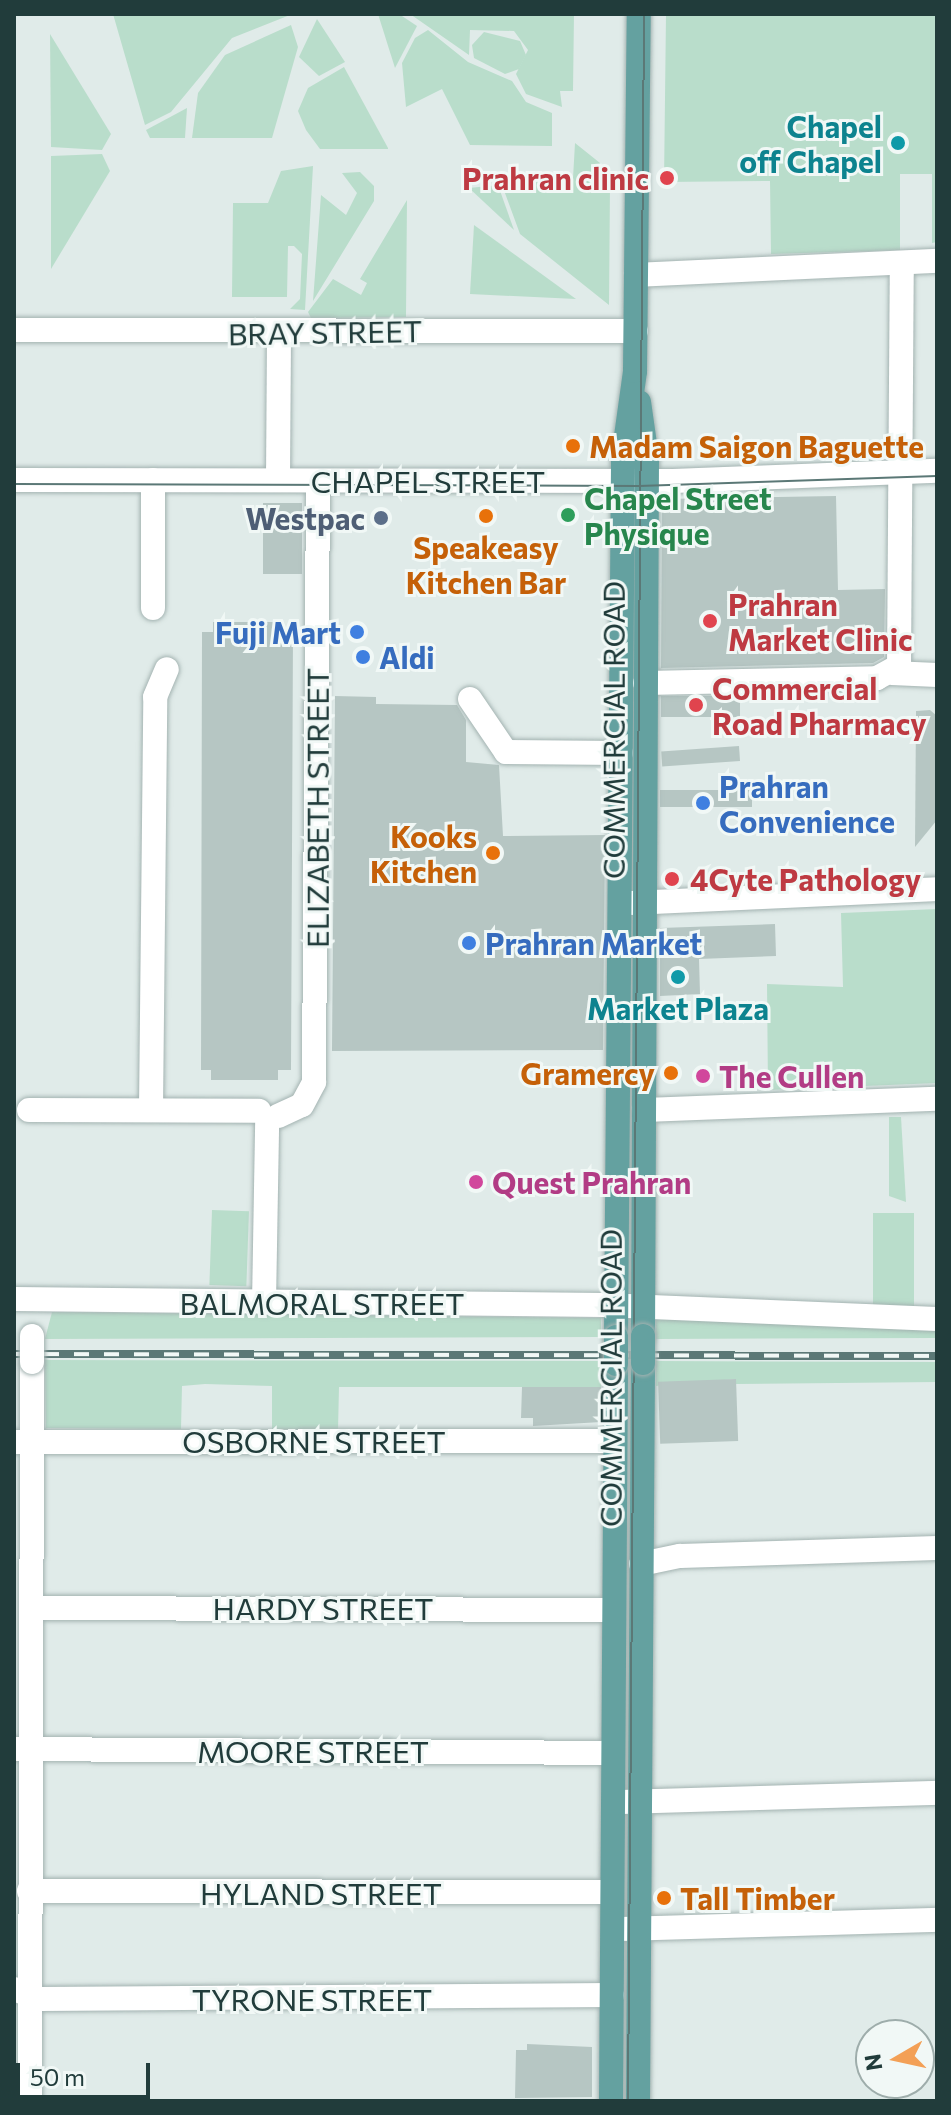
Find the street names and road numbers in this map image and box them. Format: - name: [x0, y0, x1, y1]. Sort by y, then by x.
- street label: BRAY STREET: [228, 312, 422, 352]
- street label: CHAPEL STREET: [311, 463, 545, 499]
- street label: COMMERCIAL ROAD: [595, 581, 631, 879]
- street label: ELIZABETH STREET: [299, 668, 335, 948]
- street label: COMMERCIAL ROAD: [592, 1229, 628, 1527]
- street label: BALMORAL STREET: [180, 1285, 464, 1321]
- street label: OSBORNE STREET: [182, 1423, 446, 1459]
- street label: HARDY STREET: [213, 1590, 433, 1626]
- street label: MOORE STREET: [197, 1733, 429, 1769]
- street label: HYLAND STREET: [200, 1875, 442, 1911]
- street label: TYRONE STREET: [192, 1981, 432, 2017]

